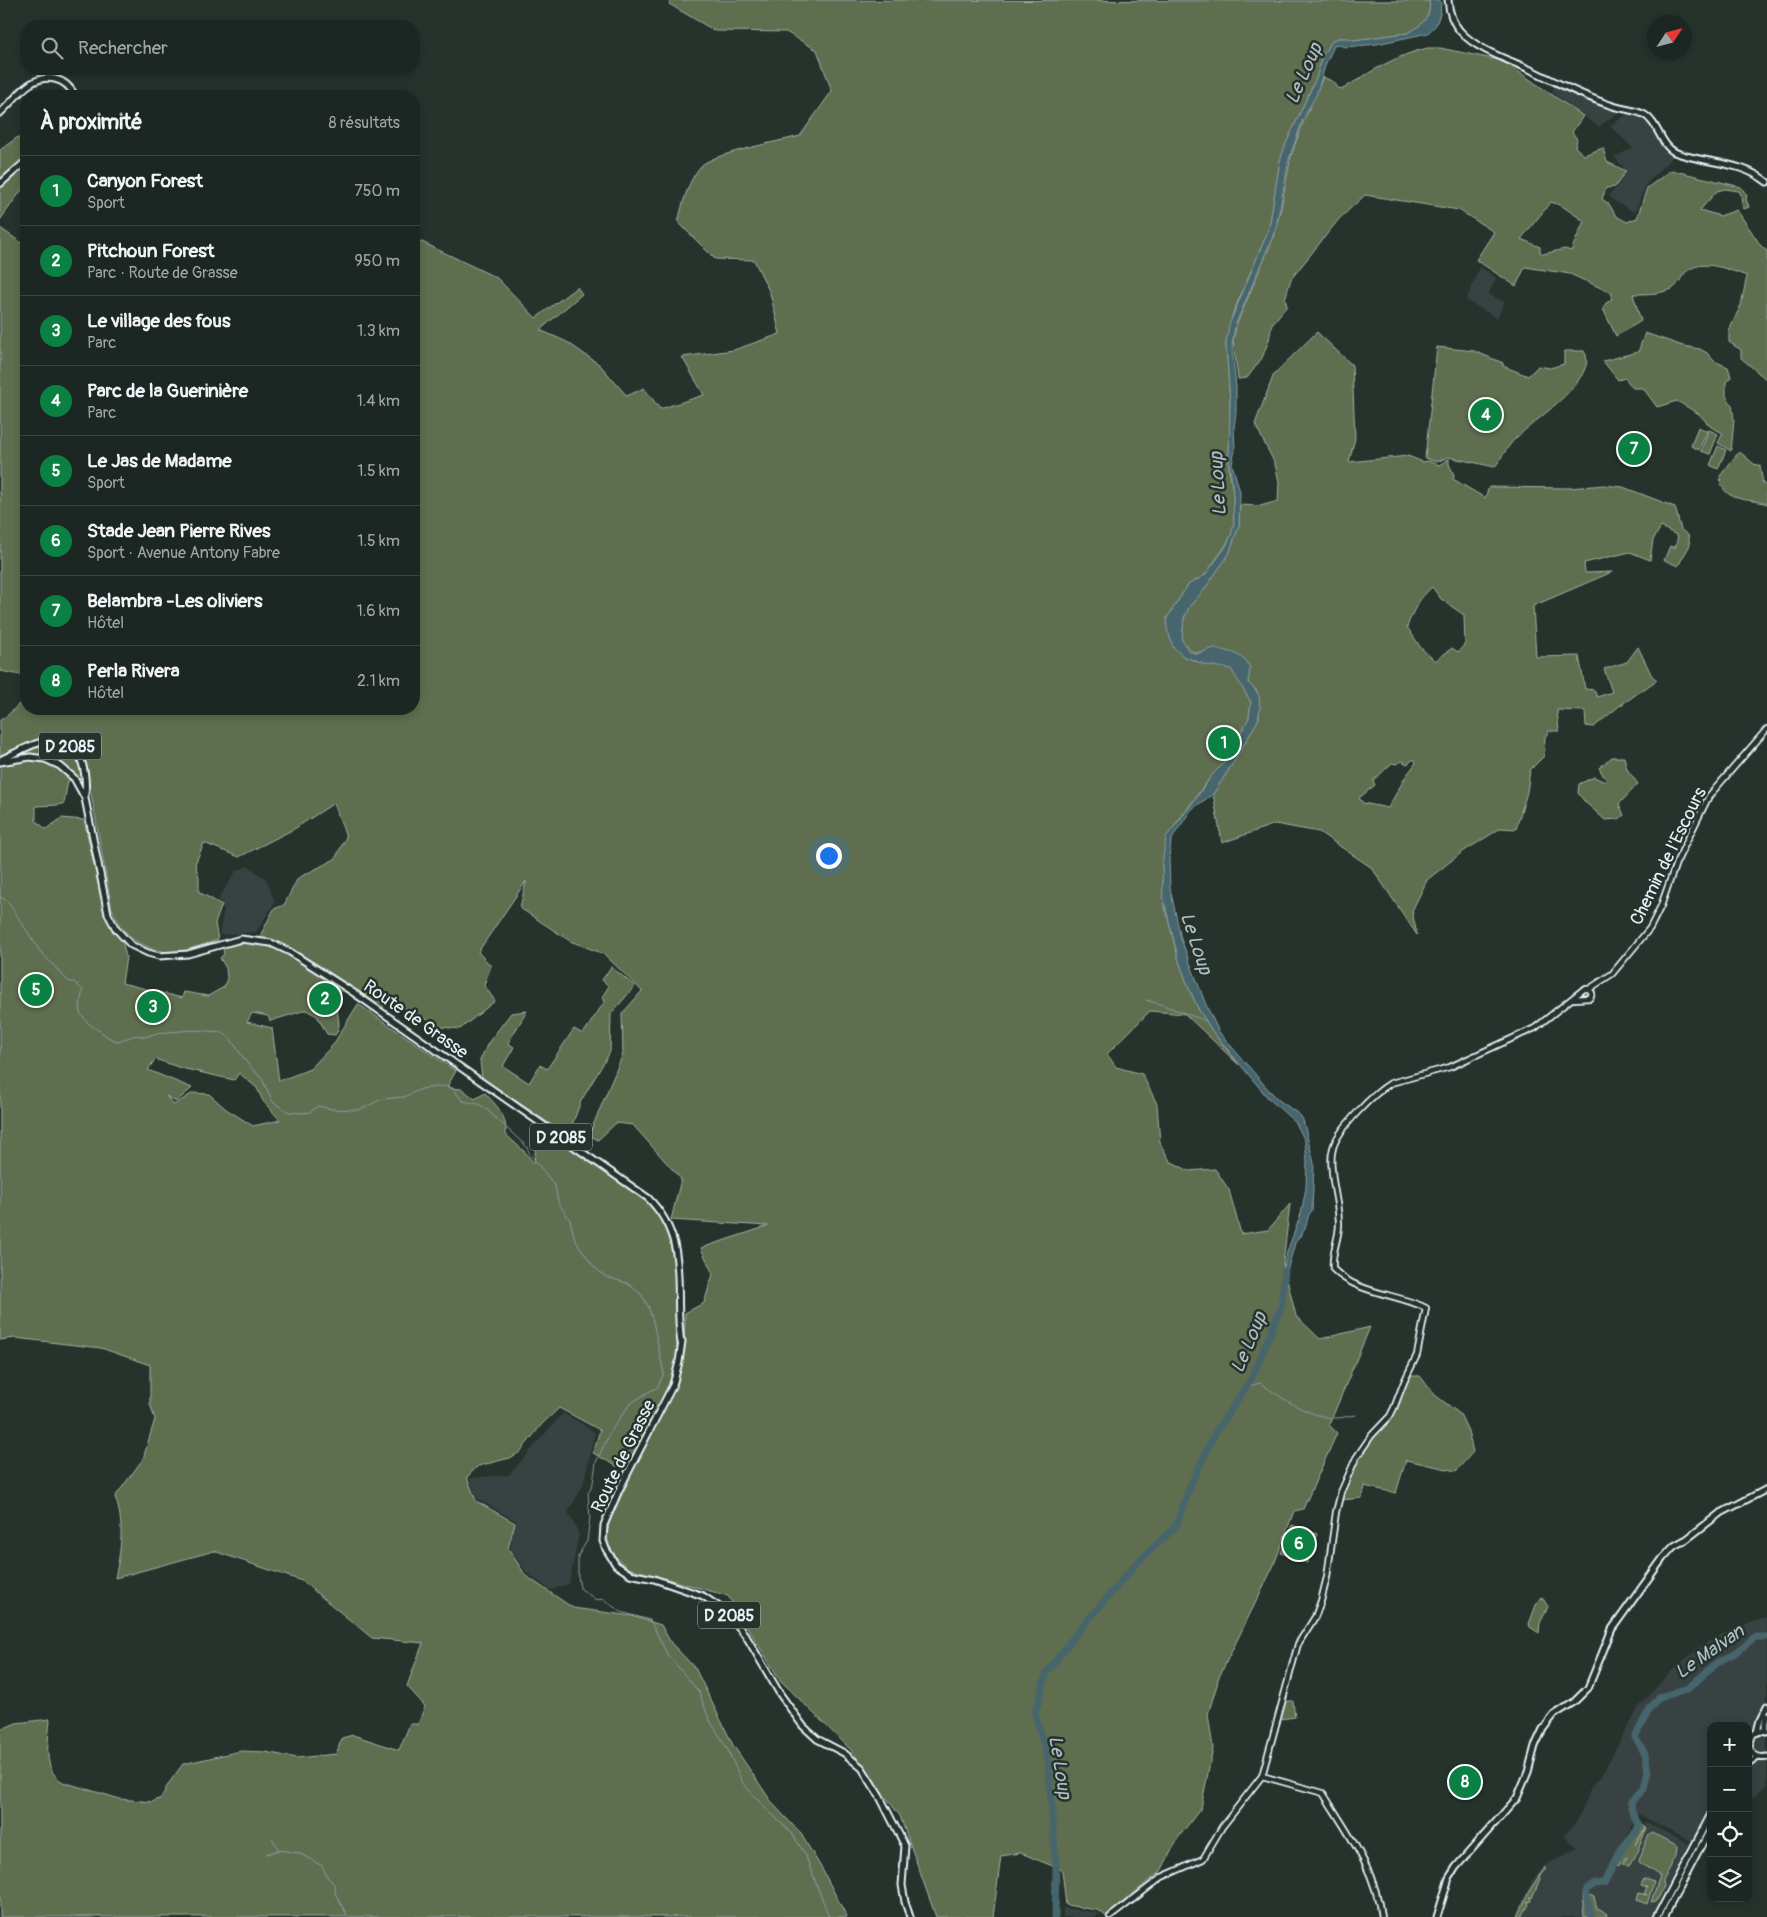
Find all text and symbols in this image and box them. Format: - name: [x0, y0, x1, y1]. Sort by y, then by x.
- north arrow: [1647, 15, 1692, 60]
- search box: [20, 20, 420, 75]
- icon: search: [38, 34, 66, 62]
- text: Rechercher: [78, 36, 168, 60]
- water label: Le Loup: [1280, 39, 1328, 107]
- text: À proximité: [40, 109, 143, 136]
- text: 8 résultats: [329, 113, 400, 133]
- text: Canyon Forest: [87, 169, 203, 193]
- text: 1: [53, 181, 59, 201]
- text: 750 m: [354, 181, 400, 201]
- text: Sport: [87, 193, 125, 213]
- text: Pitchoun Forest: [87, 239, 214, 263]
- text: 2: [52, 251, 60, 271]
- text: 950 m: [354, 251, 400, 271]
- text: Parc · Route de Grasse: [87, 263, 238, 283]
- text: Le village des fous: [87, 309, 230, 333]
- text: 3: [52, 321, 60, 341]
- text: 1.3 km: [357, 321, 400, 341]
- text: Parc: [87, 333, 116, 353]
- text: Parc de la Guerinière: [87, 379, 248, 403]
- text: 4: [51, 391, 61, 411]
- text: 1.4 km: [357, 391, 400, 411]
- pin: 4: [1470, 396, 1502, 434]
- text: Parc: [87, 403, 116, 423]
- pin: 7: [1618, 430, 1650, 468]
- text: Le Jas de Madame: [87, 449, 232, 473]
- water label: Le Loup: [1204, 451, 1232, 516]
- text: 5: [52, 461, 60, 481]
- text: 1.5 km: [357, 461, 400, 481]
- text: Sport: [87, 473, 125, 493]
- text: Stade Jean Pierre Rives: [87, 519, 270, 543]
- text: 6: [51, 531, 61, 551]
- text: 1.5 km: [357, 531, 400, 551]
- text: Sport · Avenue Antony Fabre: [87, 543, 280, 563]
- text: Belambra -Les oliviers: [87, 589, 262, 613]
- text: 7: [52, 601, 60, 621]
- text: 1.6 km: [357, 601, 400, 621]
- text: Hôtel: [87, 613, 124, 633]
- text: Perla Rivera: [87, 659, 180, 683]
- text: 8: [52, 671, 60, 691]
- text: 2.1 km: [357, 671, 400, 691]
- text: Hôtel: [87, 683, 124, 703]
- pin: 1: [1208, 724, 1240, 762]
- road number: D 2085: [39, 732, 101, 759]
- street label: Chemin de l'Escours: [1625, 783, 1712, 929]
- your location: [816, 843, 842, 869]
- water label: Le Loup: [1175, 909, 1218, 978]
- pin: 5: [20, 971, 52, 1009]
- street label: Route de Grasse: [359, 975, 473, 1064]
- pin: 2: [309, 980, 341, 1018]
- pin: 3: [137, 988, 169, 1026]
- road number: D 2085: [530, 1124, 592, 1150]
- water label: Le Loup: [1225, 1307, 1273, 1376]
- street label: Route de Grasse: [586, 1396, 661, 1516]
- pin: 6: [1283, 1525, 1315, 1563]
- road number: D 2085: [698, 1602, 760, 1628]
- water label: Le Malvan: [1670, 1619, 1750, 1684]
- map controls: [1707, 1722, 1752, 1902]
- button: +: [1707, 1722, 1752, 1767]
- water label: Le Loup: [1043, 1734, 1077, 1801]
- pin: 8: [1449, 1763, 1481, 1801]
- button: −: [1707, 1767, 1752, 1812]
- button: locate: [1707, 1812, 1752, 1857]
- button: layers: [1707, 1857, 1752, 1902]

